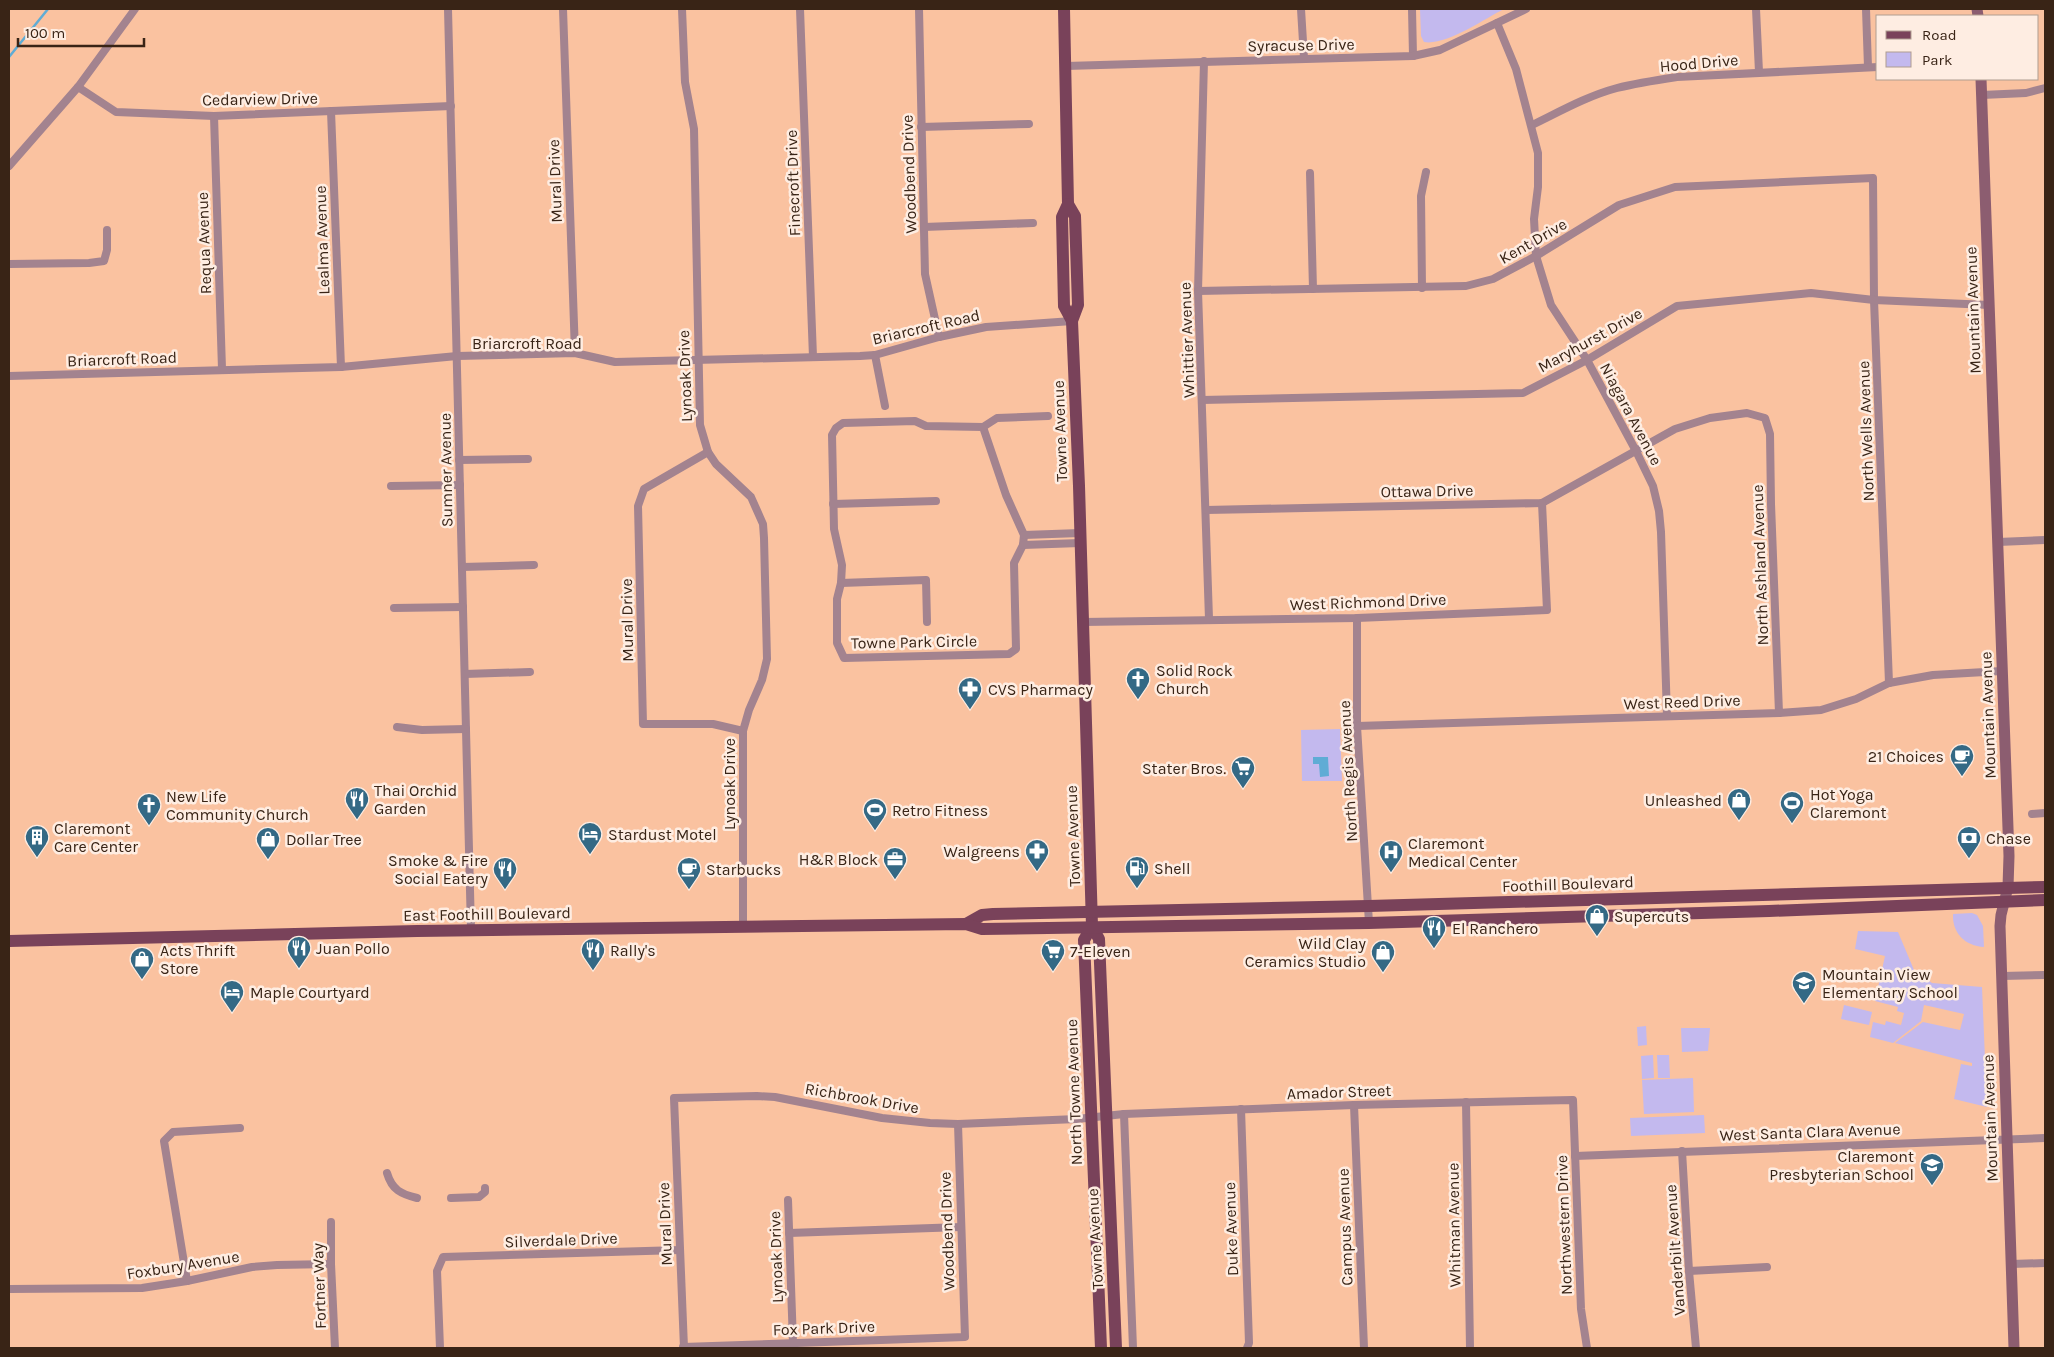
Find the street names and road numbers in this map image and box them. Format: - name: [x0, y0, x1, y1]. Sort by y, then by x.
- street label: Syracuse Drive: [1247, 35, 1355, 55]
- street label: Hood Drive: [1659, 50, 1739, 76]
- street label: Cedarview Drive: [202, 88, 318, 110]
- street label: Woodbend Drive: [897, 114, 921, 234]
- street label: Finecroft Drive: [782, 129, 804, 237]
- street label: Mural Drive: [544, 139, 566, 223]
- street label: Lealma Avenue: [311, 185, 333, 295]
- street label: Requa Avenue: [193, 192, 215, 294]
- street label: Kent Drive: [1496, 214, 1570, 268]
- street label: Mountain Avenue: [1961, 246, 1985, 374]
- street label: Whittier Avenue: [1175, 282, 1199, 398]
- street label: Maryhurst Drive: [1535, 303, 1645, 377]
- street label: Briarcroft Road: [870, 305, 982, 349]
- street label: Lynoak Drive: [674, 330, 696, 422]
- street label: Briarcroft Road: [472, 334, 582, 353]
- street label: Briarcroft Road: [67, 348, 177, 370]
- street label: Niagara Avenue: [1596, 359, 1666, 469]
- street label: North Wells Avenue: [1854, 360, 1878, 502]
- street label: Towne Avenue: [1049, 380, 1071, 482]
- street label: Sumner Avenue: [436, 413, 456, 527]
- street label: Ottawa Drive: [1380, 481, 1474, 501]
- street label: North Ashland Avenue: [1748, 484, 1772, 646]
- street label: Mural Drive: [617, 578, 637, 662]
- street label: West Richmond Drive: [1289, 590, 1447, 614]
- street label: Towne Park Circle: [851, 631, 977, 653]
- street label: Mountain Avenue: [1976, 651, 2000, 779]
- street label: West Reed Drive: [1623, 690, 1741, 714]
- street label: North Regis Avenue: [1335, 700, 1361, 842]
- street label: Lynoak Drive: [720, 738, 739, 830]
- street label: Towne Avenue: [1062, 785, 1084, 887]
- street label: Foothill Boulevard: [1502, 872, 1634, 896]
- street label: East Foothill Boulevard: [403, 903, 571, 925]
- street label: North Towne Avenue: [1062, 1019, 1086, 1165]
- street label: Mountain Avenue: [1978, 1054, 2002, 1182]
- street label: Richbrook Drive: [804, 1079, 920, 1117]
- street label: Amador Street: [1286, 1081, 1392, 1103]
- street label: West Santa Clara Avenue: [1719, 1119, 1901, 1145]
- street label: Northwestern Drive: [1552, 1155, 1576, 1295]
- street label: Whitman Avenue: [1443, 1163, 1465, 1287]
- street label: Campus Avenue: [1333, 1168, 1357, 1286]
- street label: Woodbend Drive: [935, 1171, 959, 1291]
- street label: Mural Drive: [654, 1182, 676, 1266]
- street label: Duke Avenue: [1220, 1182, 1242, 1276]
- street label: Vanderbilt Avenue: [1661, 1184, 1689, 1316]
- street label: Towne Avenue: [1083, 1188, 1107, 1290]
- street label: Lynoak Drive: [765, 1211, 787, 1303]
- street label: Silverdale Drive: [504, 1229, 618, 1251]
- street label: Fortner Way: [308, 1242, 330, 1329]
- street label: Foxbury Avenue: [125, 1247, 241, 1283]
- street label: Fox Park Drive: [773, 1317, 875, 1339]

